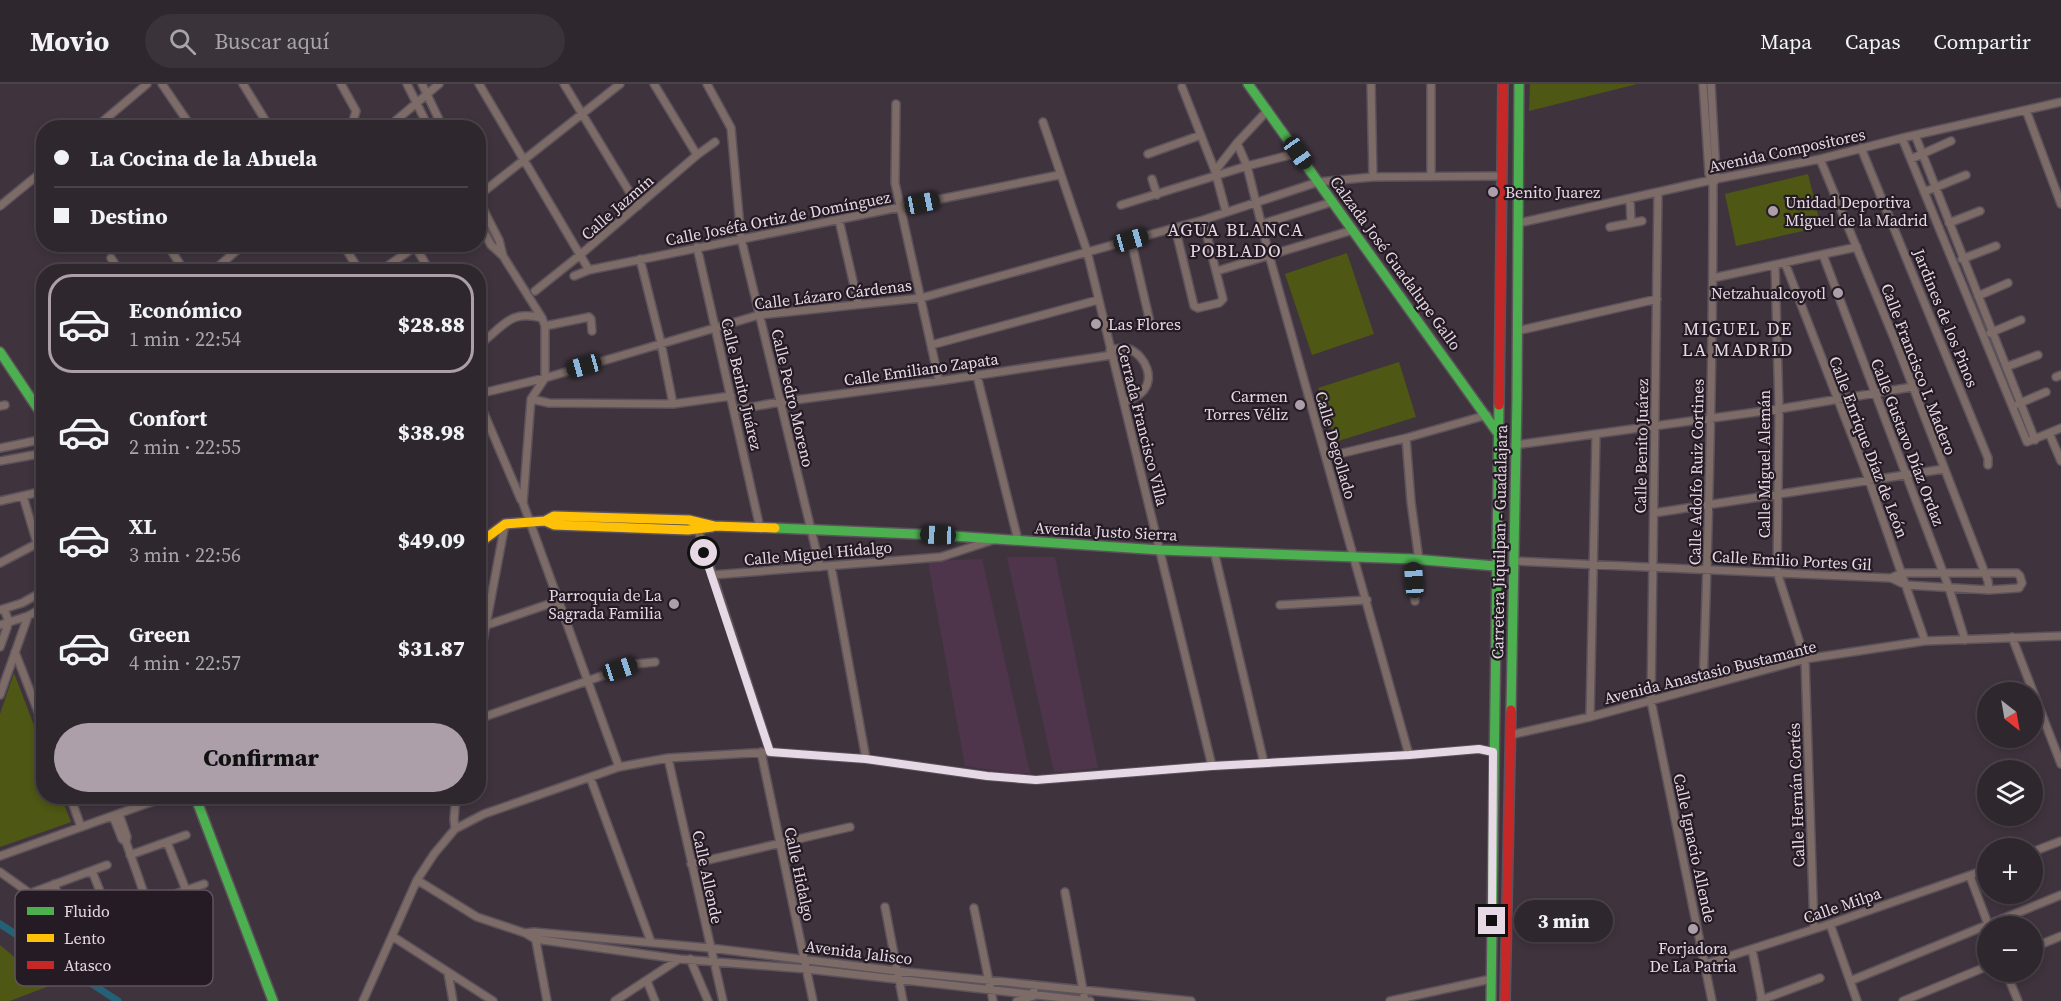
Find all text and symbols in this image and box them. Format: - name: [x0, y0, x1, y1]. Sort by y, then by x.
- search box: [145, 14, 565, 68]
- text: Movio: [30, 22, 109, 60]
- icon: search: [166, 25, 199, 58]
- text: Buscar aquí: [214, 26, 329, 56]
- text: Mapa: [1760, 27, 1812, 56]
- text: Capas: [1845, 27, 1901, 56]
- text: Compartir: [1934, 27, 2031, 56]
- street label: Avenida Compositores: [1707, 123, 1867, 177]
- car: [1280, 133, 1316, 173]
- text: La Cocina de la Abuela: [90, 143, 317, 173]
- street label: Calle Jazmín: [576, 169, 658, 245]
- street label: Calzada José Guadalupe Gallo: [1325, 171, 1467, 355]
- place label: Benito Juarez: [1505, 181, 1600, 203]
- street label: Calle Joséfa Ortiz de Domínguez: [664, 185, 892, 251]
- marker: Benito Juarez: [1486, 185, 1500, 199]
- car: [903, 191, 941, 215]
- place label: Unidad Deportiva Miguel de la Madrid: [1785, 191, 1928, 231]
- text: Destino: [90, 201, 168, 231]
- marker: Unidad Deportiva Miguel de la Madrid: [1766, 204, 1780, 218]
- district label: AGUA BLANCA POBLADO: [1167, 217, 1305, 263]
- car: [1111, 226, 1151, 254]
- street label: Jardines de los Pinos: [1908, 245, 1984, 391]
- street label: Calle Lázaro Cárdenas: [753, 273, 913, 315]
- street label: Calle Francisco I. Madero: [1876, 280, 1962, 458]
- place label: Netzahualcoyotl: [1711, 282, 1826, 304]
- marker: Netzahualcoyotl: [1831, 286, 1845, 300]
- text: Económico: [129, 295, 242, 325]
- icon: car: [57, 297, 111, 351]
- text: $28.88: [398, 309, 465, 339]
- place label: Las Flores: [1108, 313, 1181, 335]
- street label: Calle Benito Juárez: [716, 316, 768, 452]
- district label: MIGUEL DE LA MADRID: [1682, 316, 1794, 362]
- marker: Las Flores: [1089, 317, 1103, 331]
- text: 1 min · 22:54: [129, 325, 241, 353]
- street label: Calle Pedro Moreno: [766, 327, 820, 470]
- street label: Cerrada Francisco Villa: [1112, 342, 1174, 509]
- street label: Calle Emiliano Zapata: [842, 347, 1000, 391]
- car: [564, 352, 604, 380]
- street label: Calle Enrique Díaz de León: [1824, 353, 1914, 541]
- street label: Calle Gustavo Díaz Ordaz: [1866, 355, 1950, 529]
- street label: Calle Benito Juárez: [1629, 378, 1653, 514]
- street label: Calle Adolfo Ruiz Cortines: [1683, 379, 1709, 565]
- place label: Carmen Torres Véliz: [1204, 385, 1288, 425]
- street label: Calle Degollado: [1310, 388, 1362, 502]
- street label: Calle Miguel Alemán: [1753, 389, 1775, 538]
- marker: Carmen Torres Véliz: [1293, 398, 1307, 412]
- text: Confort: [129, 403, 207, 433]
- icon: car: [57, 405, 111, 459]
- text: $38.98: [398, 417, 465, 447]
- street label: Carretera Jiquilpan - Guadalajara: [1486, 424, 1512, 659]
- text: 2 min · 22:55: [129, 433, 241, 461]
- text: XL: [129, 511, 156, 541]
- icon: car: [57, 513, 111, 567]
- street label: Avenida Justo Sierra: [1034, 516, 1179, 546]
- text: $49.09: [398, 525, 465, 555]
- car: [920, 525, 956, 545]
- street label: Calle Miguel Hidalgo: [743, 536, 893, 570]
- route start: [690, 539, 717, 566]
- text: 3 min · 22:56: [129, 541, 241, 569]
- street label: Calle Emilio Portes Gil: [1712, 545, 1873, 575]
- car: [1404, 561, 1424, 599]
- place label: Parroquia de La Sagrada Familia: [548, 584, 663, 624]
- marker: Parroquia de La Sagrada Familia: [667, 597, 681, 611]
- text: Green: [129, 619, 190, 649]
- icon: car: [57, 621, 111, 675]
- text: $31.87: [398, 633, 465, 663]
- street label: Avenida Anastasio Bustamante: [1601, 635, 1819, 709]
- text: 4 min · 22:57: [129, 649, 241, 677]
- car: [600, 655, 640, 683]
- north arrow: [1977, 682, 2043, 748]
- map controls: [1977, 682, 2043, 982]
- street label: Calle Hernán Cortés: [1782, 722, 1810, 868]
- button: Confirmar: [54, 723, 468, 792]
- button: layers: [1977, 760, 2043, 826]
- street label: Calle Ignacio Allende: [1668, 771, 1722, 925]
- street label: Calle Hidalgo: [779, 825, 821, 923]
- street label: Calle Allende: [687, 828, 729, 926]
- button: +: [1977, 838, 2043, 904]
- street label: Calle Milpa: [1800, 881, 1885, 929]
- legend: [15, 890, 213, 986]
- text: Fluido: [64, 900, 110, 922]
- callout: 3 min: [1513, 900, 1612, 942]
- route end: [1478, 907, 1505, 934]
- text: 3 min: [1537, 907, 1590, 935]
- button: −: [1977, 916, 2043, 982]
- marker: Forjadora De La Patria: [1686, 922, 1700, 936]
- text: Lento: [64, 927, 106, 949]
- street label: Avenida Jalisco: [804, 935, 914, 970]
- place label: Forjadora De La Patria: [1649, 937, 1737, 977]
- text: Atasco: [64, 954, 111, 976]

